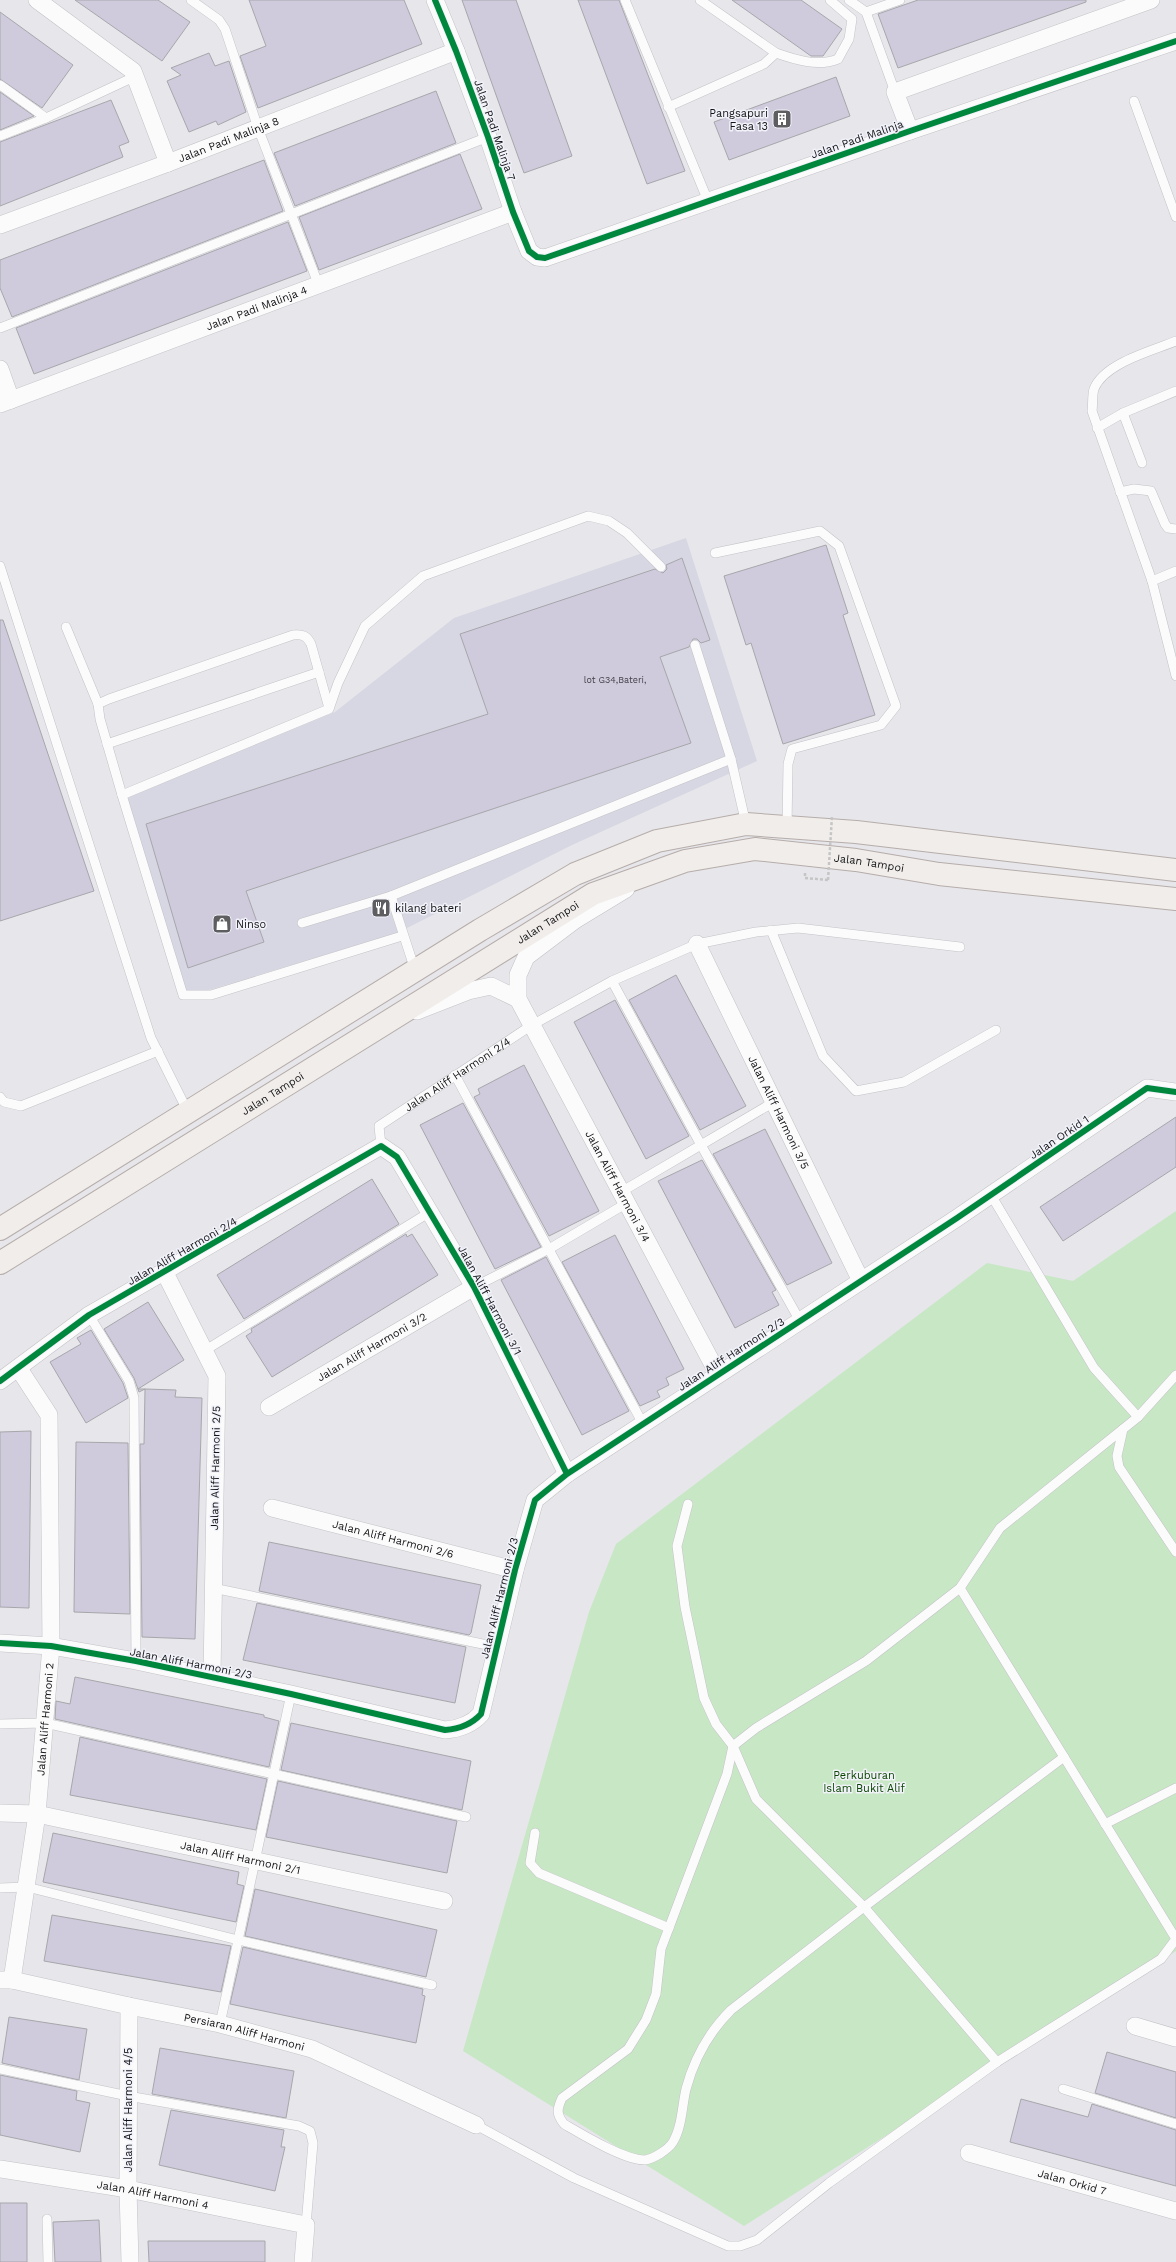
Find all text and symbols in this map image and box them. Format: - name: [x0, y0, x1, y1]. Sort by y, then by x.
- street label: Jalan Padi Malinja 7: [471, 78, 518, 182]
- place label: Pangsapuri Fasa 13: [709, 107, 768, 133]
- building icon: Pangsapuri Fasa 13: [771, 108, 793, 130]
- street label: Jalan Padi Malinja 8: [176, 114, 281, 165]
- street label: Jalan Padi Malinja: [809, 118, 905, 161]
- street label: Jalan Padi Malinja 4: [204, 283, 309, 333]
- house number: lot G34,Bateri,: [584, 675, 646, 685]
- street label: Jalan Tampoi: [833, 852, 905, 875]
- restaurant icon: kilang bateri: [370, 897, 392, 919]
- street label: Jalan Tampoi: [514, 898, 581, 947]
- place label: kilang bateri: [395, 902, 462, 915]
- shop icon: Ninso: [211, 913, 233, 935]
- place label: Ninso: [236, 918, 266, 931]
- street label: Jalan Aliff Harmoni 2/4: [402, 1035, 513, 1114]
- street label: Jalan Aliff Harmoni 3/5: [745, 1054, 811, 1171]
- street label: Jalan Tampoi: [239, 1070, 306, 1118]
- street label: Jalan Orkid 1: [1027, 1113, 1091, 1162]
- street label: Jalan Aliff Harmoni 3/4: [582, 1129, 653, 1245]
- street label: Jalan Aliff Harmoni 2/4: [125, 1215, 240, 1288]
- street label: Jalan Aliff Harmoni 3/1: [455, 1243, 524, 1357]
- street label: Jalan Aliff Harmoni 3/2: [315, 1310, 429, 1384]
- street label: Jalan Aliff Harmoni 2/3: [676, 1315, 787, 1394]
- street label: Jalan Aliff Harmoni 2/5: [208, 1406, 223, 1530]
- street label: Jalan Aliff Harmoni 2/6: [331, 1518, 455, 1561]
- street label: Jalan Aliff Harmoni 2/3: [478, 1536, 521, 1660]
- street label: Jalan Aliff Harmoni 2/3: [129, 1645, 253, 1682]
- street label: Jalan Aliff Harmoni 2: [34, 1662, 57, 1776]
- park label: Perkuburan Islam Bukit Alif: [823, 1769, 906, 1795]
- street label: Jalan Aliff Harmoni 2/1: [179, 1839, 302, 1877]
- street label: Persiaran Aliff Harmoni: [183, 2011, 306, 2054]
- street label: Jalan Aliff Harmoni 4/5: [122, 2048, 135, 2172]
- street label: Jalan Orkid 7: [1036, 2167, 1108, 2198]
- street label: Jalan Aliff Harmoni 4: [96, 2178, 210, 2212]

